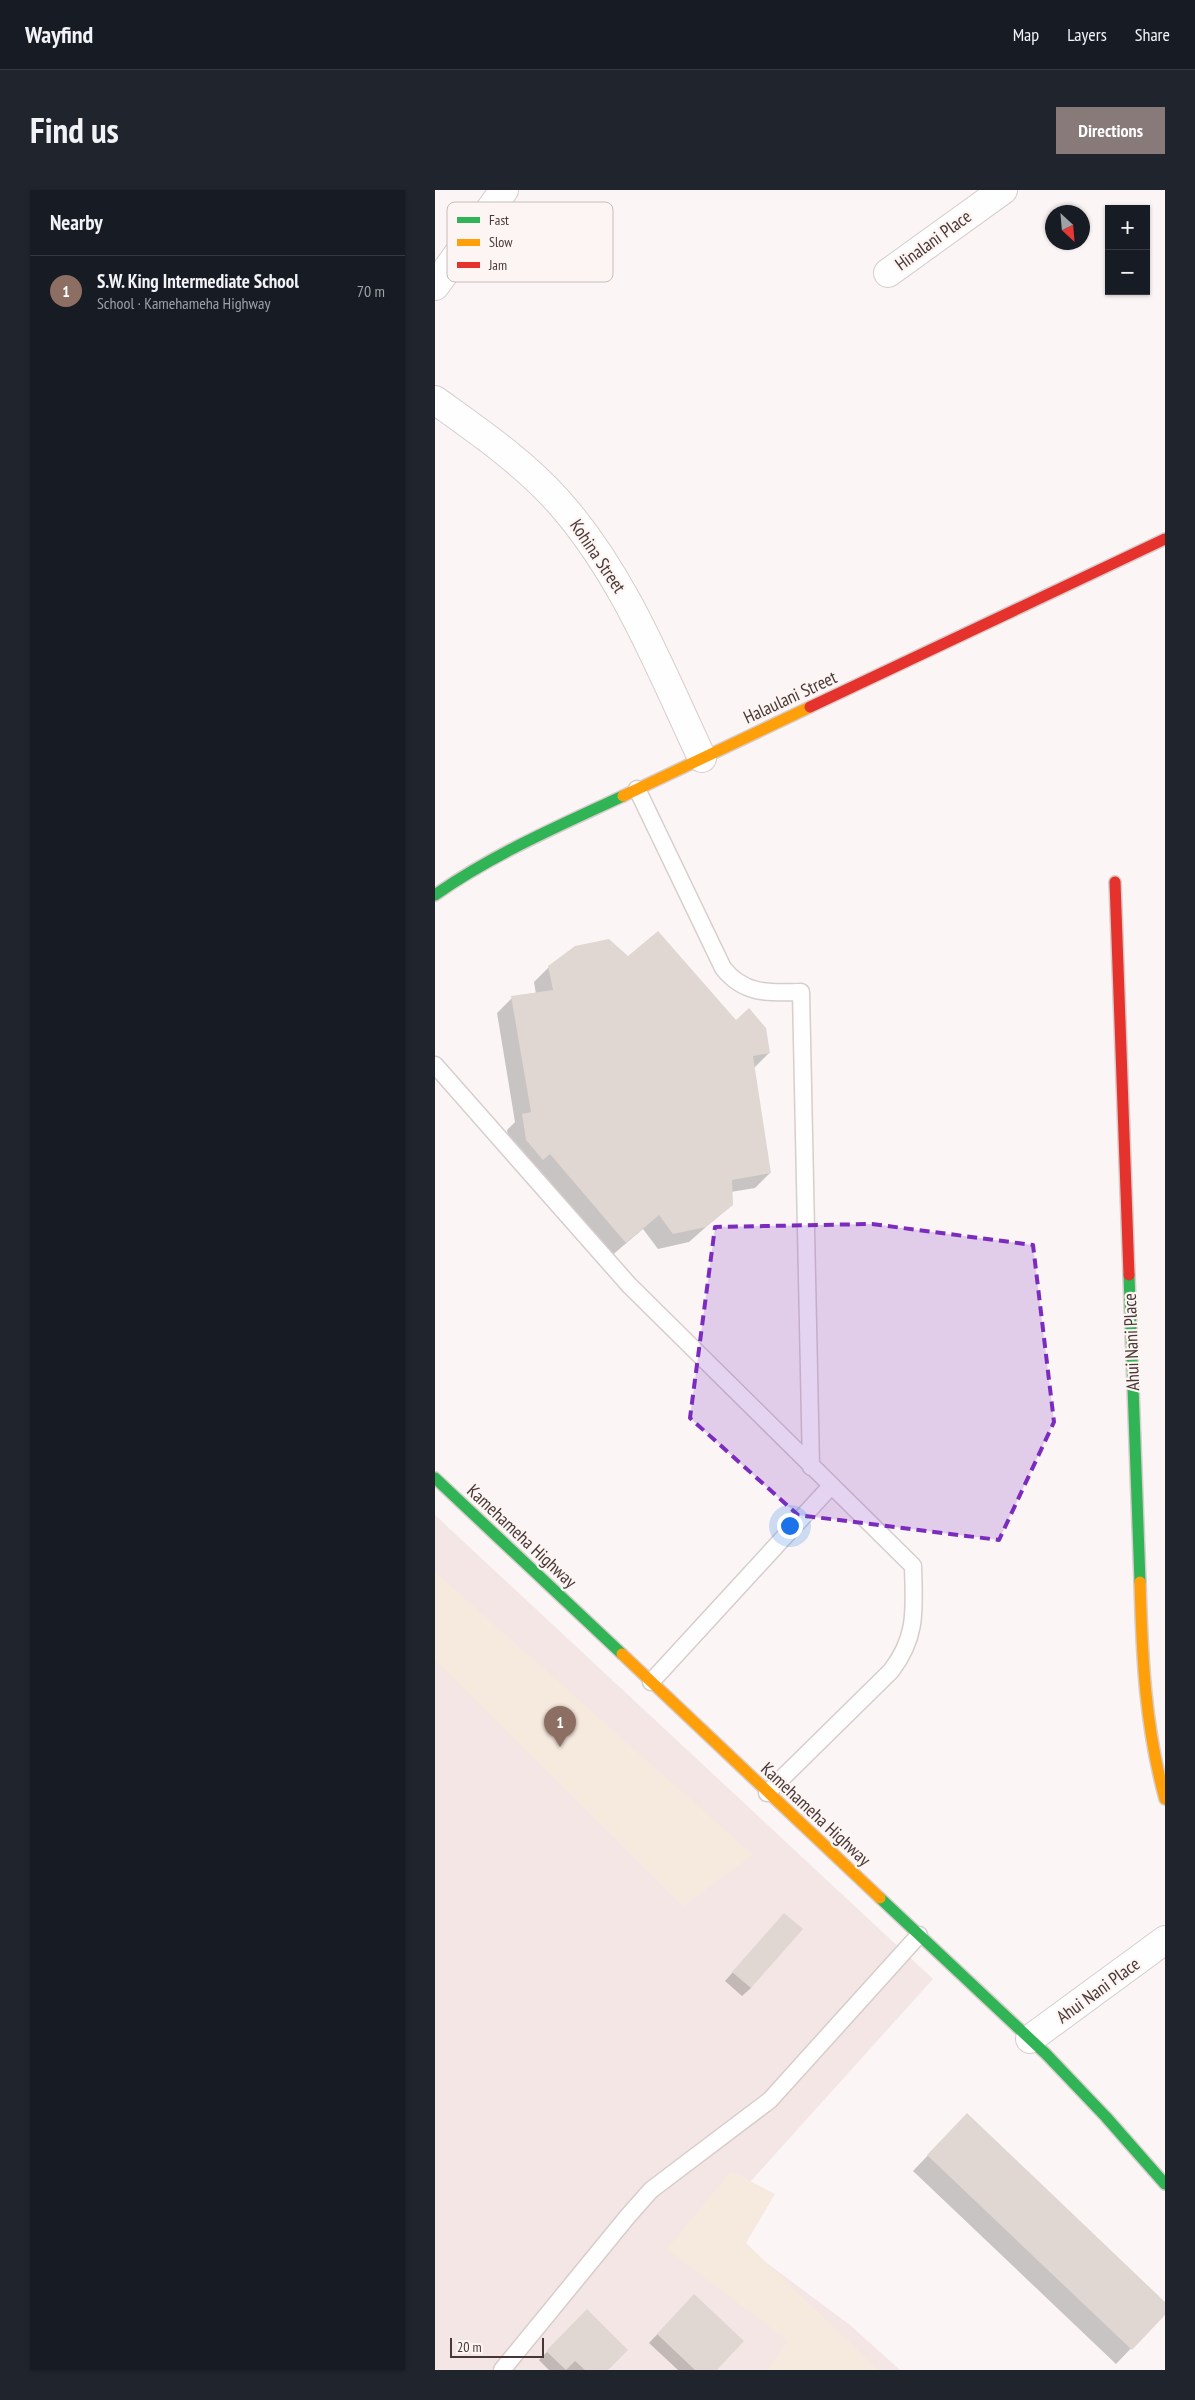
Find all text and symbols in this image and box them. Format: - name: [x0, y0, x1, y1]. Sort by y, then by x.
- text: Wayfind: [25, 19, 93, 50]
- text: Map: [1013, 23, 1039, 46]
- text: Layers: [1067, 23, 1107, 46]
- text: Share: [1135, 23, 1170, 46]
- text: Find us: [30, 107, 119, 153]
- button: Directions: [1056, 107, 1165, 154]
- legend: [447, 202, 613, 282]
- street label: Hinalani Place: [890, 205, 976, 275]
- north arrow: [1045, 205, 1090, 250]
- map controls: [1105, 205, 1150, 295]
- button: +: [1105, 205, 1150, 250]
- text: Nearby: [50, 209, 103, 236]
- text: Fast: [489, 211, 509, 229]
- text: Slow: [489, 233, 513, 251]
- button: −: [1105, 250, 1150, 295]
- text: Jam: [488, 256, 507, 274]
- text: S.W. King Intermediate School: [97, 269, 299, 293]
- text: 1: [62, 281, 70, 301]
- text: 70 m: [357, 281, 385, 301]
- text: School · Kamehameha Highway: [97, 293, 270, 313]
- street label: Kohina Street: [565, 515, 631, 597]
- street label: Halaulani Street: [740, 665, 840, 729]
- street label: Ahui Nani Place: [1118, 1293, 1144, 1391]
- street label: Kamehameha Highway: [462, 1479, 582, 1593]
- your location: [777, 1513, 803, 1539]
- pin: 1: [544, 1706, 576, 1747]
- street label: Kamehameha Highway: [756, 1757, 876, 1871]
- street label: Ahui Nani Place: [1052, 1952, 1144, 2028]
- scale bar: [450, 2335, 544, 2358]
- text: 20 m: [457, 2338, 482, 2356]

